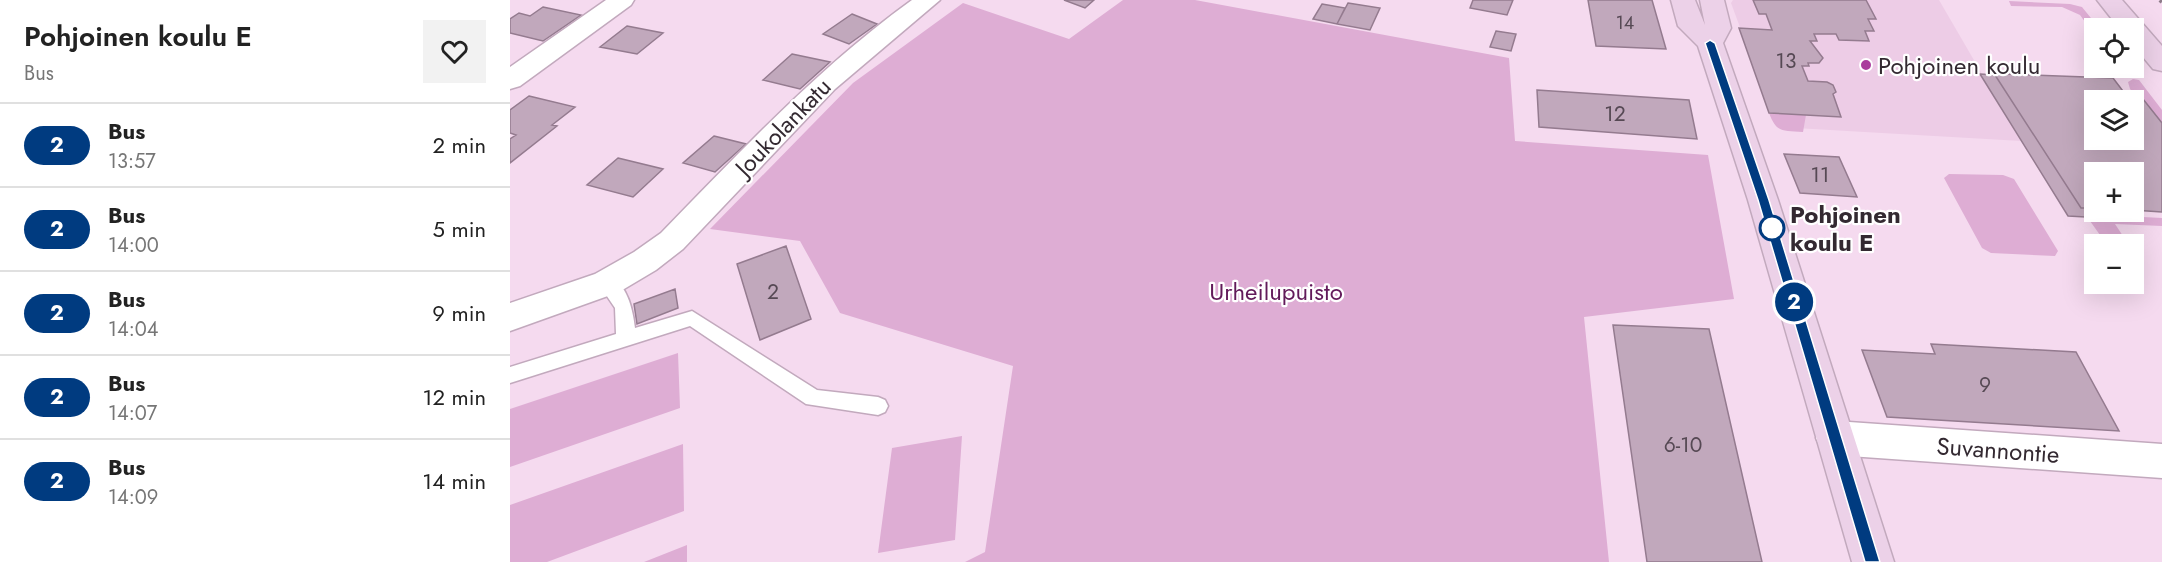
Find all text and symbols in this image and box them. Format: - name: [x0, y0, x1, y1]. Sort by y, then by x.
- house number: 14: [1616, 10, 1634, 36]
- text: Pohjoinen koulu E: [24, 16, 252, 57]
- map controls: [2084, 18, 2144, 294]
- button: locate: [2084, 18, 2144, 78]
- button: heart: [423, 20, 486, 83]
- house number: 13: [1776, 46, 1796, 76]
- place label: Pohjoinen koulu: [1878, 48, 2040, 83]
- marker: Pohjoinen koulu: [1859, 58, 1873, 72]
- text: Bus: [24, 59, 54, 88]
- street label: Joukolankatu: [725, 70, 839, 186]
- button: layers: [2084, 90, 2144, 150]
- house number: 12: [1604, 99, 1626, 129]
- text: Bus: [108, 115, 145, 147]
- text: 2 min: [432, 129, 486, 161]
- text: 2: [50, 130, 64, 160]
- text: 13:57: [108, 147, 156, 176]
- house number: 11: [1811, 160, 1829, 190]
- button: +: [2084, 162, 2144, 222]
- place label: Pohjoinen koulu E: [1790, 197, 1901, 260]
- text: Bus: [108, 199, 145, 231]
- text: 5 min: [433, 213, 486, 245]
- text: 2: [50, 214, 64, 244]
- marker: Pohjoinen koulu E: [1759, 215, 1785, 241]
- text: 14:00: [108, 231, 159, 260]
- button: −: [2084, 234, 2144, 294]
- park label: Urheilupuisto: [1209, 274, 1343, 309]
- house number: 2: [767, 277, 779, 307]
- line badge: 2: [1774, 282, 1814, 322]
- text: Bus: [108, 283, 145, 315]
- text: 2: [1787, 287, 1801, 317]
- text: 9 min: [432, 297, 486, 329]
- text: 2: [50, 298, 64, 328]
- text: 14:04: [108, 315, 158, 344]
- text: Bus: [108, 367, 145, 399]
- house number: 9: [1979, 370, 1991, 400]
- text: 12 min: [423, 381, 486, 413]
- text: 2: [50, 382, 64, 412]
- text: 14:07: [108, 399, 157, 428]
- street label: Suvannontie: [1935, 428, 2061, 472]
- house number: 6-10: [1664, 430, 1702, 460]
- text: Bus: [108, 451, 145, 483]
- text: 14 min: [422, 465, 486, 497]
- text: 2: [50, 466, 64, 496]
- text: 14:09: [108, 483, 158, 512]

